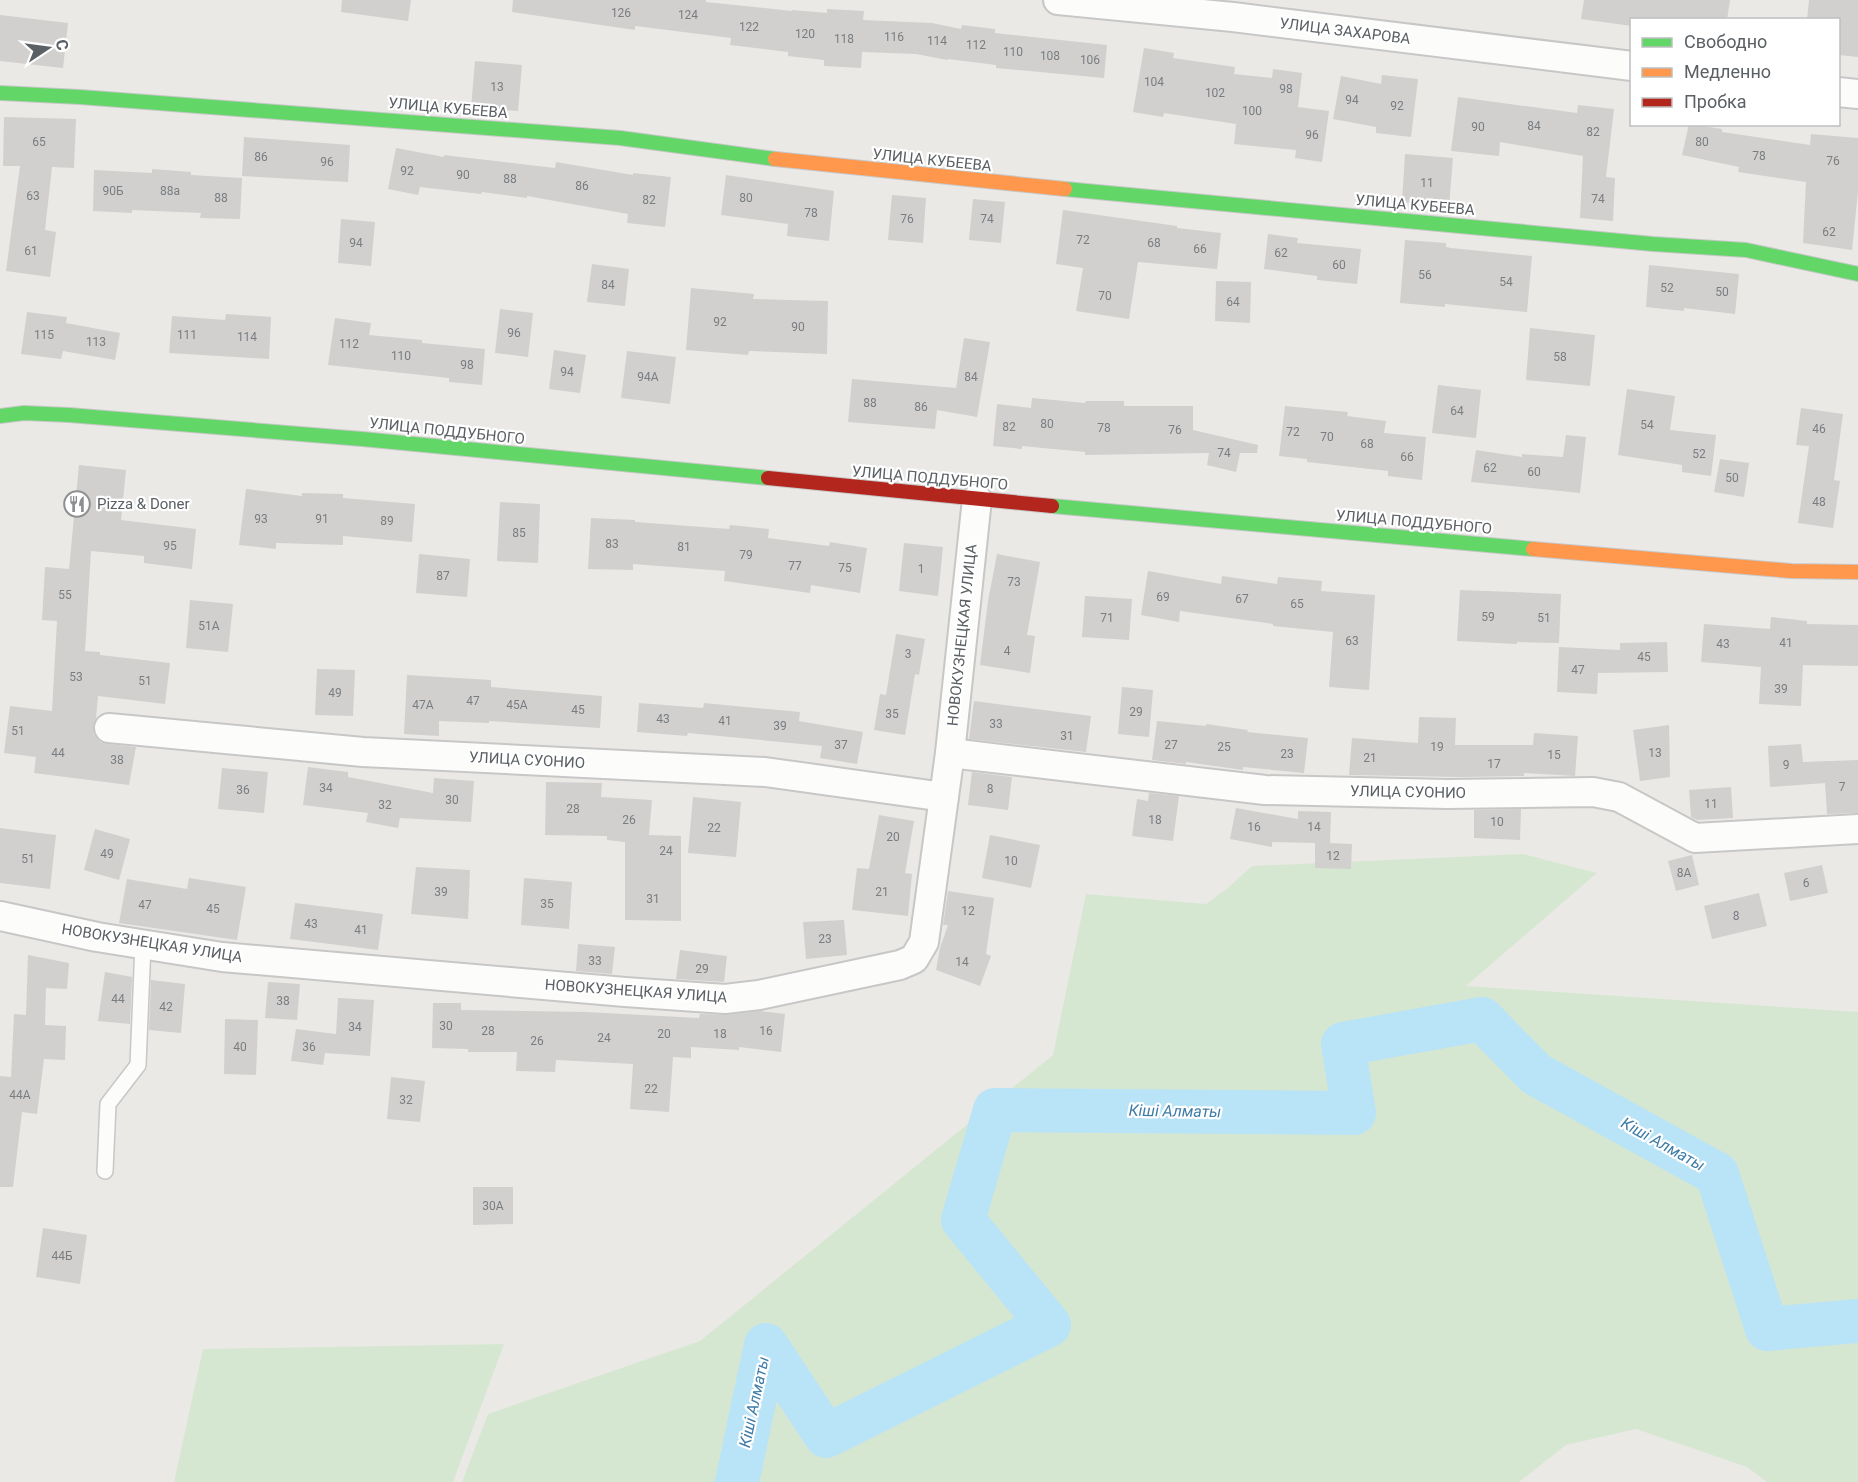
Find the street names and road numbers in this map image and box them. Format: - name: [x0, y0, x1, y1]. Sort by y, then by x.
- street label: УЛИЦА ЗАХАРОВА: [1279, 14, 1412, 48]
- street label: УЛИЦА КУБЕЕВА: [388, 94, 509, 122]
- street label: УЛИЦА КУБЕЕВА: [872, 145, 993, 175]
- street label: УЛИЦА КУБЕЕВА: [1355, 191, 1476, 219]
- street label: УЛИЦА ПОДДУБНОГО: [368, 414, 526, 448]
- street label: УЛИЦА ПОДДУБНОГО: [851, 462, 1009, 494]
- street label: УЛИЦА ПОДДУБНОГО: [1335, 506, 1493, 538]
- street label: НОВОКУЗНЕЦКАЯ УЛИЦА: [943, 543, 981, 727]
- street label: УЛИЦА СУОНИО: [469, 748, 585, 772]
- street label: УЛИЦА СУОНИО: [1350, 782, 1466, 802]
- street label: НОВОКУЗНЕЦКАЯ УЛИЦА: [60, 920, 244, 966]
- street label: НОВОКУЗНЕЦКАЯ УЛИЦА: [544, 976, 728, 1006]

